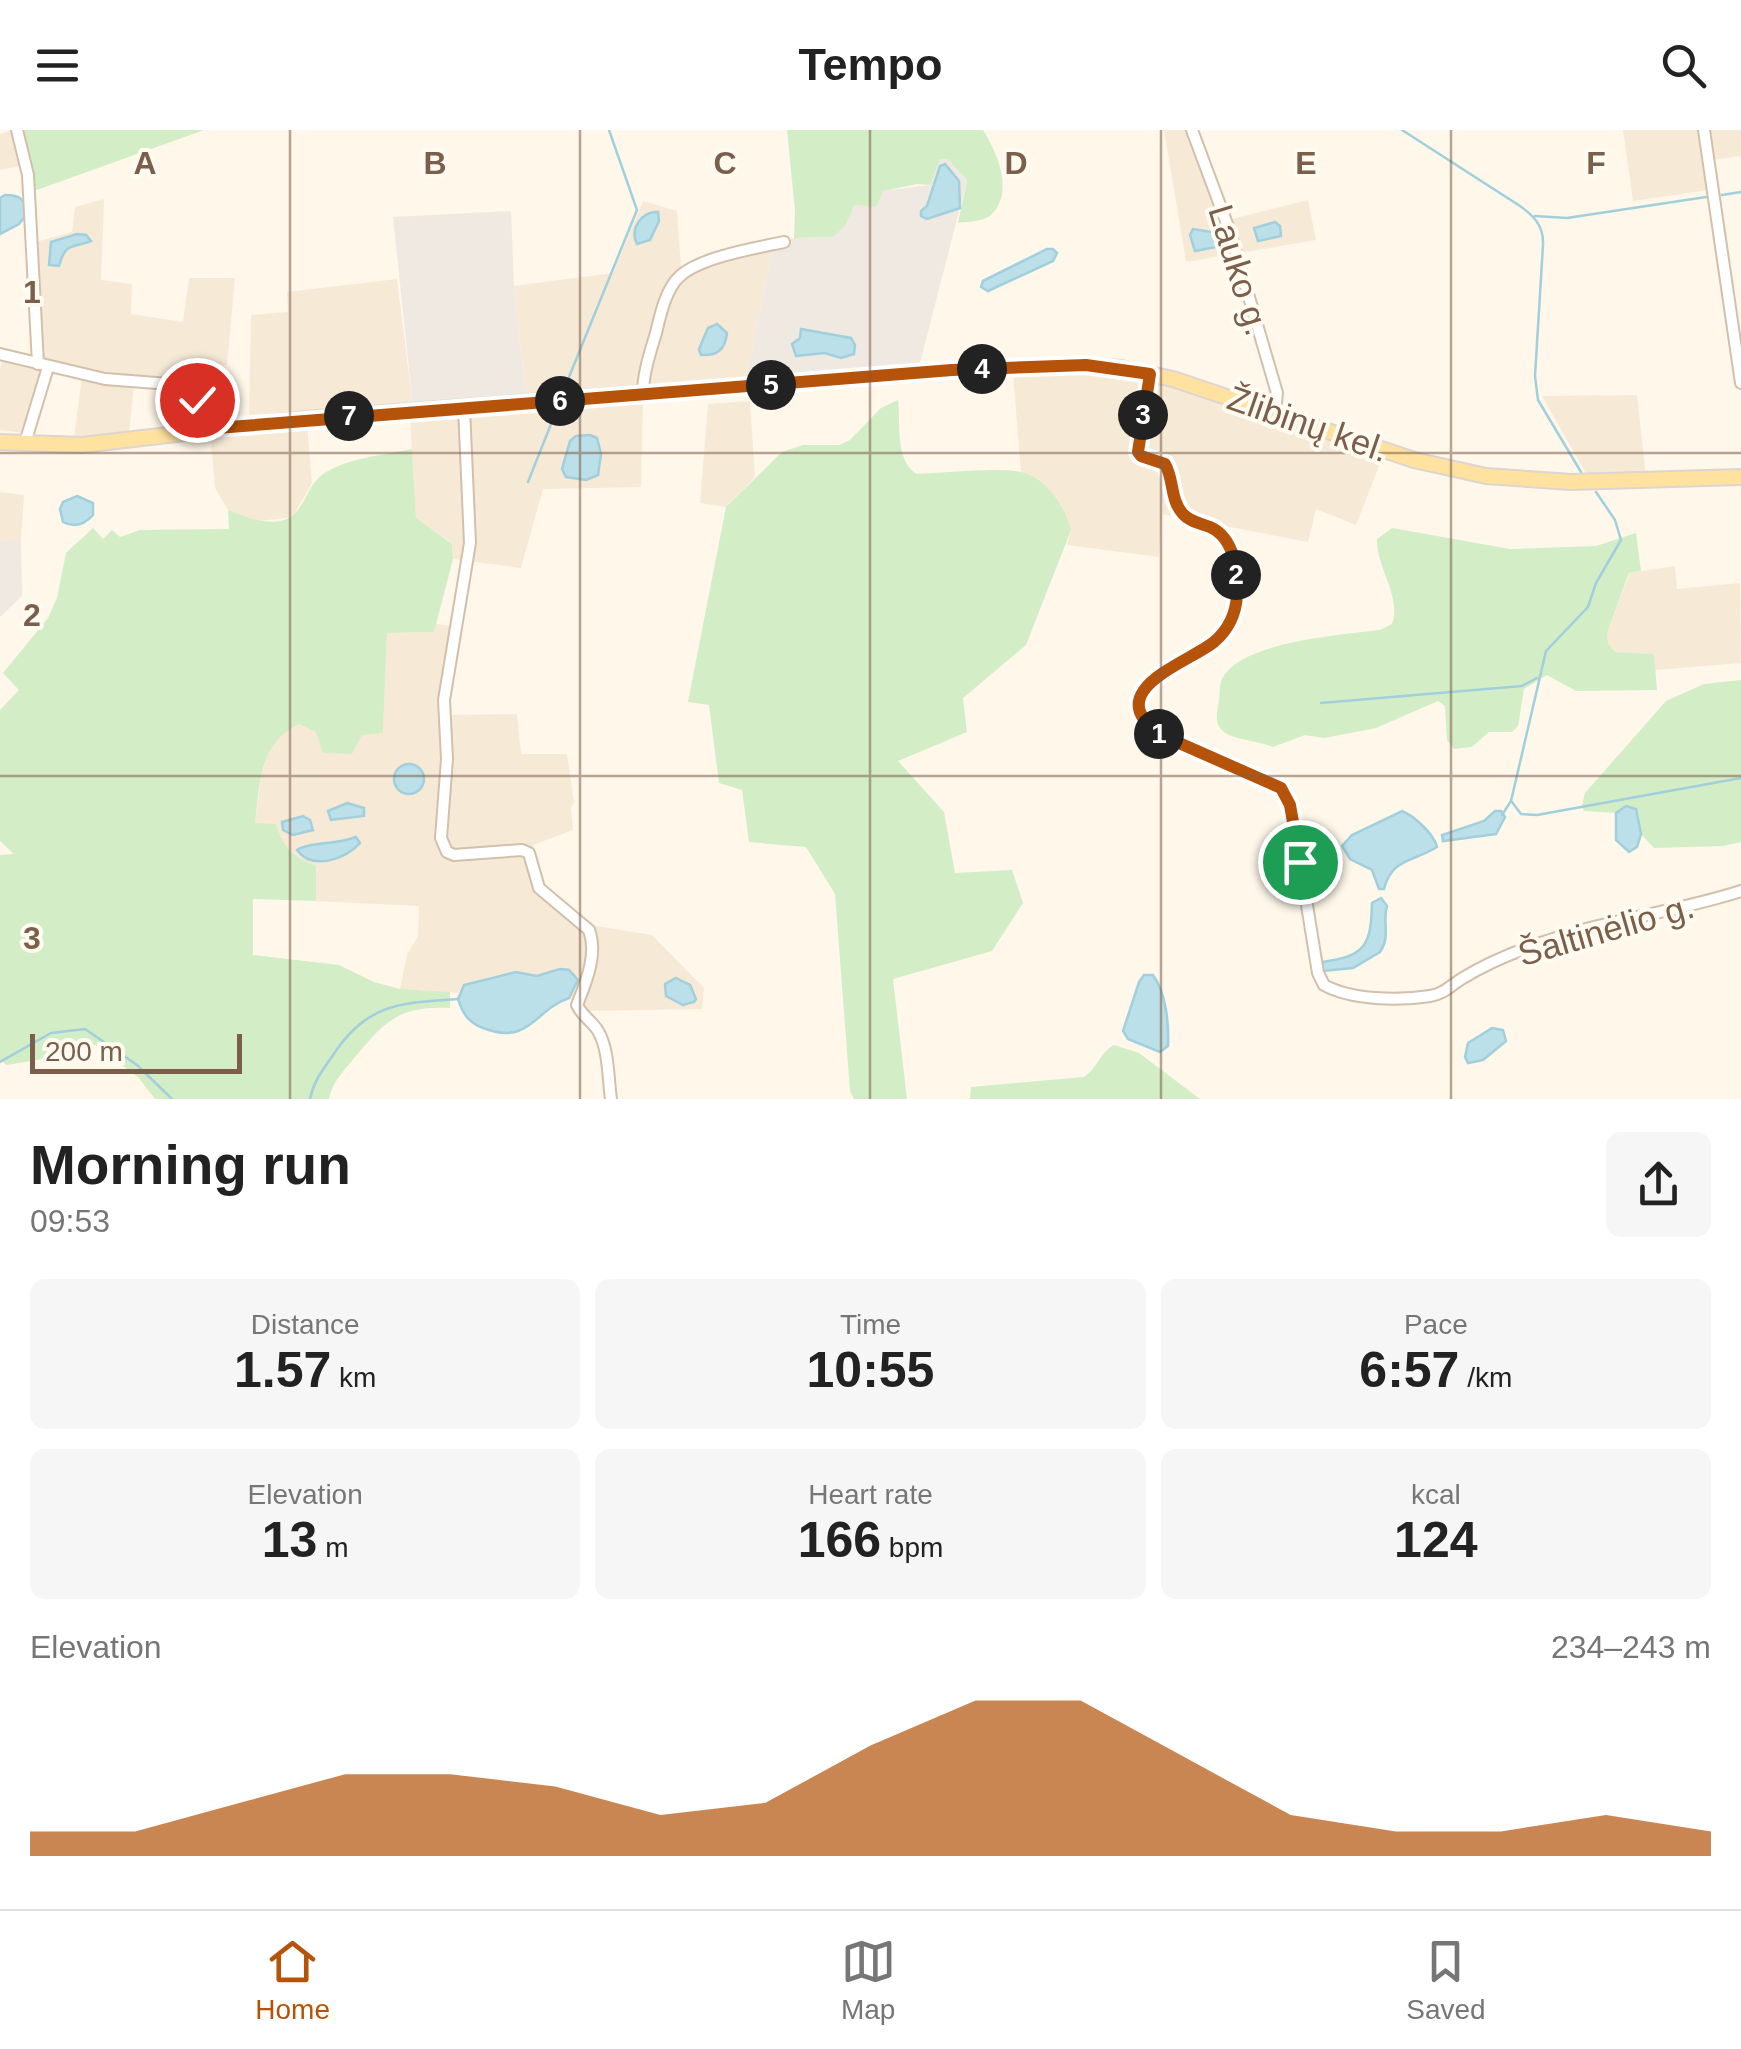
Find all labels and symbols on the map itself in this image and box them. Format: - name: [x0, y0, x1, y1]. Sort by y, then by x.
- text: A: [133, 145, 157, 181]
- text: B: [423, 145, 447, 181]
- text: C: [713, 145, 737, 181]
- text: D: [1004, 145, 1028, 181]
- text: E: [1295, 145, 1317, 181]
- text: F: [1586, 145, 1606, 181]
- street label: Lauko g.: [1201, 200, 1278, 340]
- text: 1: [23, 274, 41, 310]
- pin: 4: [957, 344, 1007, 394]
- pin: [155, 358, 240, 443]
- pin: 5: [746, 360, 796, 410]
- pin: 6: [535, 376, 585, 426]
- street label: Žlibinų kel.: [1223, 378, 1394, 469]
- pin: 3: [1118, 390, 1168, 440]
- pin: 7: [324, 391, 374, 441]
- pin: 2: [1211, 550, 1261, 600]
- text: 2: [23, 597, 41, 633]
- pin: 1: [1134, 709, 1184, 759]
- pin: [1258, 820, 1343, 905]
- street label: Šaltinėlio g.: [1514, 886, 1698, 973]
- text: 3: [23, 920, 41, 956]
- scale bar: [30, 1029, 242, 1074]

